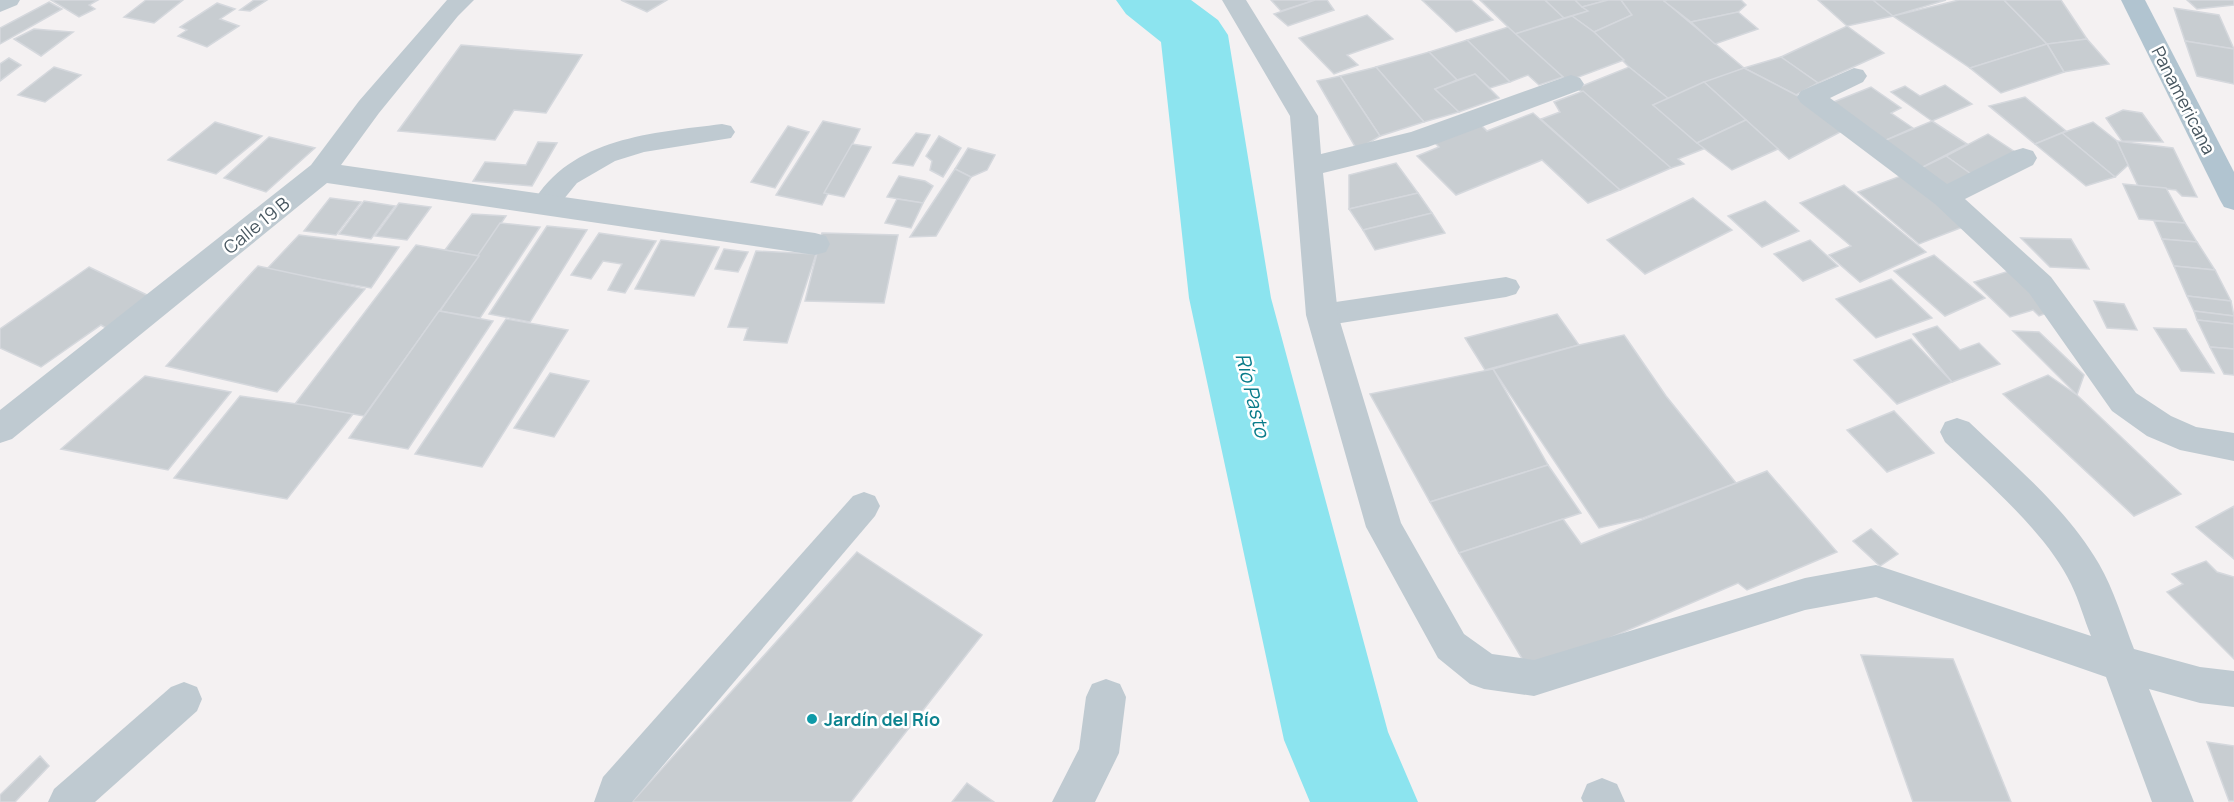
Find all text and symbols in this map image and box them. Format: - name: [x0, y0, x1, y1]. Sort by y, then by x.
- street label: Panamericana: [2146, 42, 2222, 158]
- street label: Calle 19 B: [218, 191, 294, 259]
- water label: Río Pasto: [1230, 350, 1277, 441]
- place label: Jardín del Río: [824, 707, 940, 731]
- marker: Jardín del Río: [805, 712, 819, 726]

